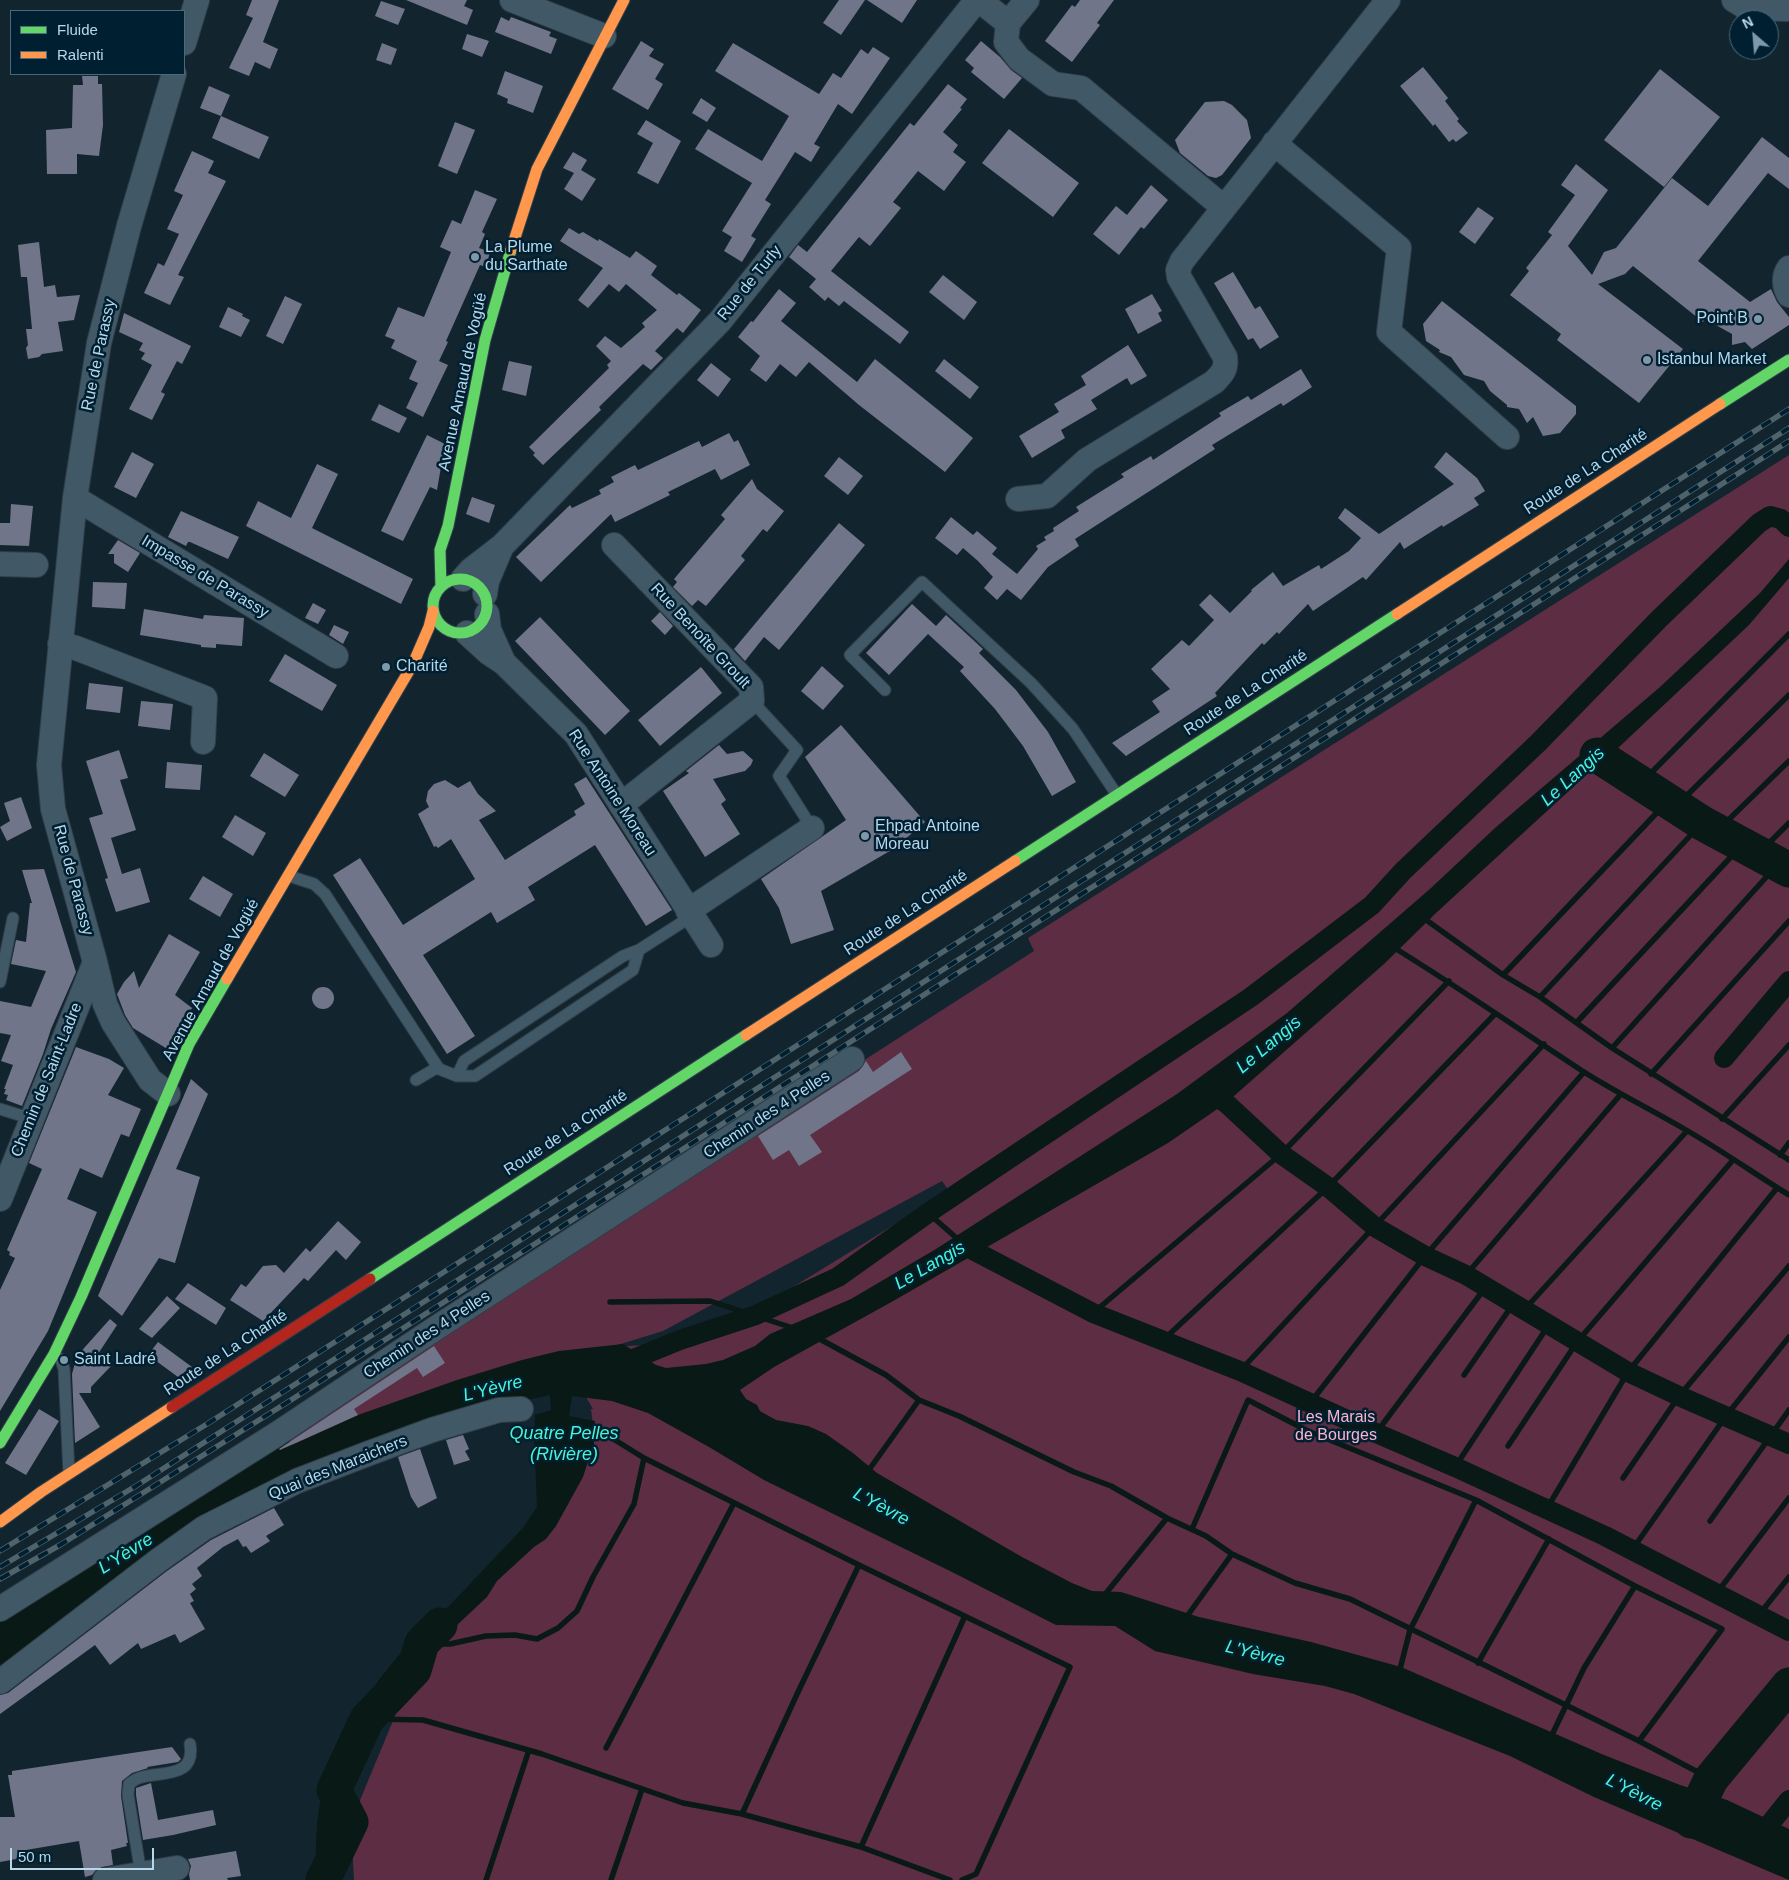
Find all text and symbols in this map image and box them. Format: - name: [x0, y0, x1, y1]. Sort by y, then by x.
- legend: [10, 10, 185, 75]
- north arrow: [1729, 10, 1779, 60]
- text: N: [1740, 13, 1756, 32]
- text: Fluide: [57, 21, 98, 38]
- text: Ralenti: [57, 46, 104, 63]
- place label: La Plume du Sarthate: [485, 238, 568, 276]
- street label: Rue de Turly: [714, 242, 786, 324]
- marker: La Plume du Sarthate: [469, 251, 481, 263]
- street label: Avenue Arnaud de Vogüé: [435, 291, 491, 473]
- street label: Rue de Parassy: [78, 297, 120, 413]
- place label: Point B: [1696, 309, 1748, 329]
- marker: Point B: [1752, 313, 1764, 325]
- place label: Istanbul Market: [1657, 350, 1766, 370]
- marker: Istanbul Market: [1641, 354, 1653, 366]
- street label: Route de La Charité: [1521, 425, 1651, 519]
- street label: Impasse de Parassy: [138, 531, 272, 623]
- street label: Rue Benoîte Groult: [646, 579, 754, 693]
- street label: Route de La Charité: [1181, 646, 1311, 740]
- place label: Charité: [396, 657, 448, 677]
- marker: Charité: [380, 661, 392, 673]
- street label: Rue Antoine Moreau: [564, 726, 660, 860]
- water label: Le Langis: [1537, 743, 1609, 811]
- place label: Ehpad Antoine Moreau: [875, 817, 980, 855]
- street label: Rue de Parassy: [49, 823, 97, 937]
- marker: Ehpad Antoine Moreau: [859, 830, 871, 842]
- street label: Route de La Charité: [841, 866, 971, 960]
- street label: Avenue Arnaud de Vogüé: [158, 896, 264, 1064]
- street label: Chemin de Saint-Ladre: [7, 1000, 87, 1160]
- water label: Le Langis: [1232, 1012, 1306, 1078]
- street label: Chemin des 4 Pelles: [700, 1067, 834, 1163]
- street label: Route de La Charité: [501, 1086, 631, 1180]
- water label: Le Langis: [891, 1237, 969, 1295]
- street label: Chemin des 4 Pelles: [360, 1287, 494, 1383]
- street label: Route de La Charité: [161, 1306, 291, 1400]
- place label: Saint Ladré: [74, 1350, 156, 1370]
- marker: Saint Ladré: [58, 1354, 70, 1366]
- water label: L'Yèvre: [461, 1371, 525, 1407]
- park label: Les Marais de Bourges: [1295, 1408, 1377, 1446]
- water label: Quatre Pelles (Rivière): [509, 1423, 619, 1466]
- street label: Quai des Maraichers: [266, 1431, 410, 1505]
- water label: L'Yèvre: [849, 1483, 913, 1531]
- water label: L'Yèvre: [95, 1529, 157, 1579]
- water label: L'Yèvre: [1223, 1636, 1287, 1672]
- water label: L'Yèvre: [1602, 1770, 1666, 1816]
- scale bar: [12, 1838, 156, 1870]
- text: 50 m: [18, 1848, 51, 1865]

